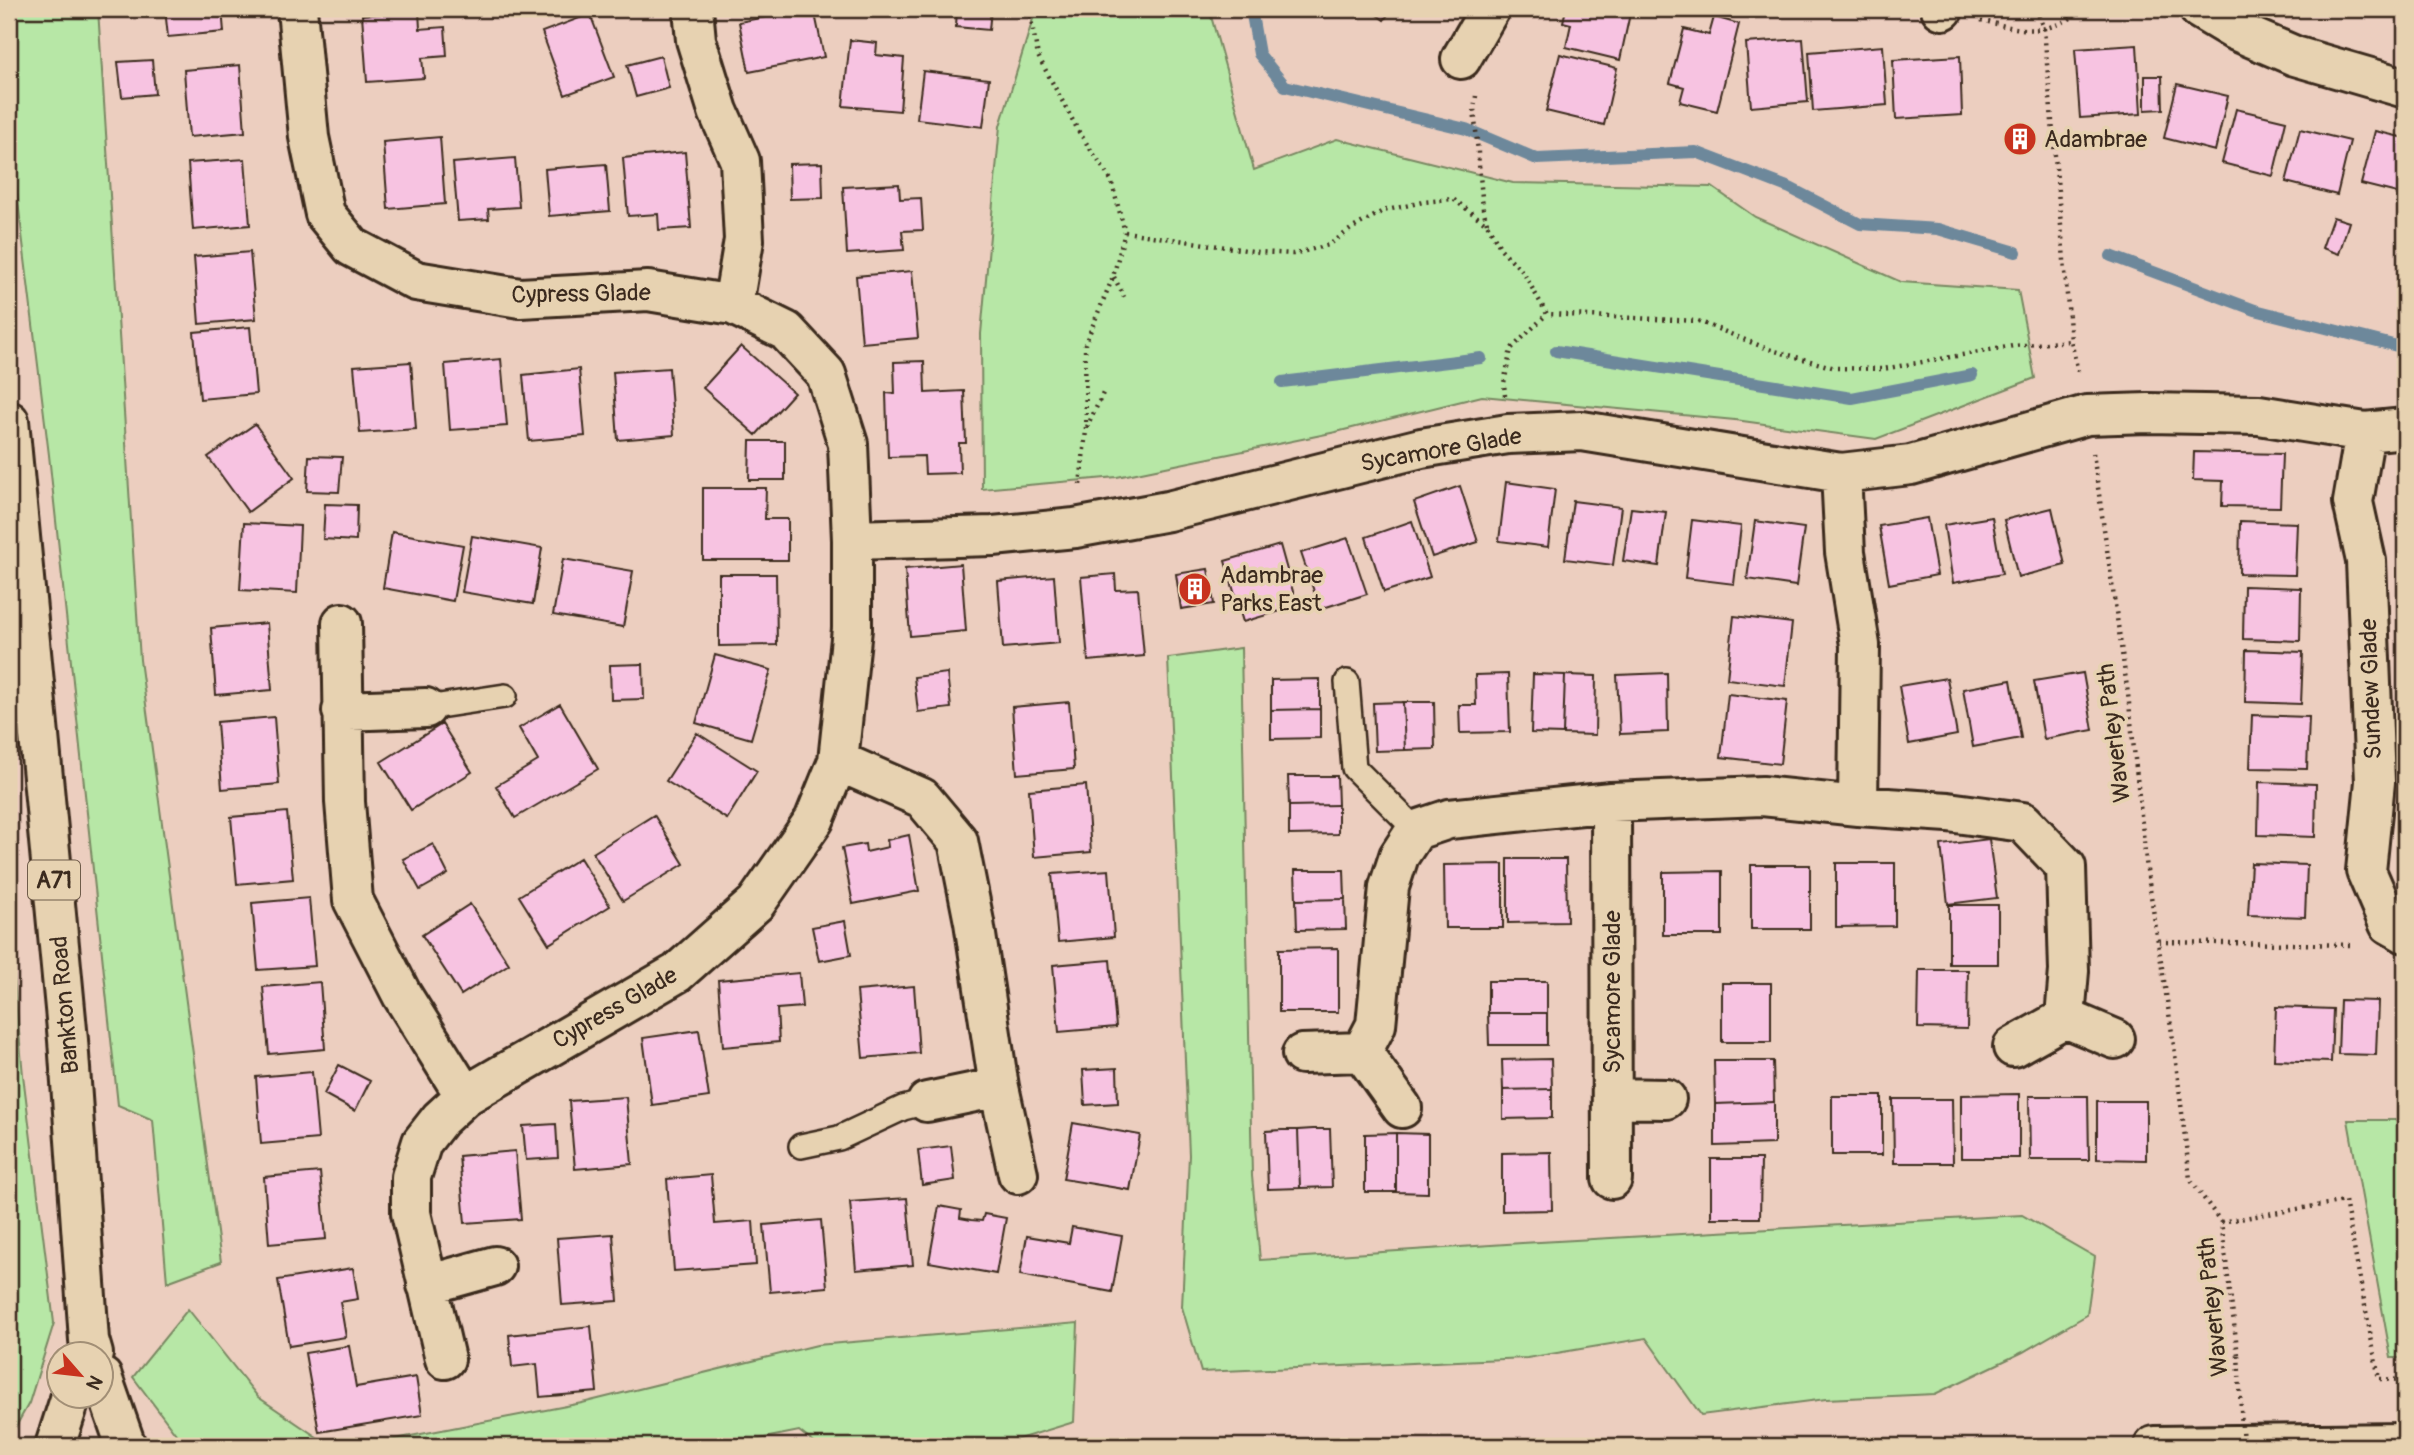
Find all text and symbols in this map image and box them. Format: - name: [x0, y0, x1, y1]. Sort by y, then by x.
- building icon: Adambrae: [2001, 120, 2039, 158]
- place label: Adambrae: [2044, 125, 2147, 154]
- street label: Cypress Glade: [511, 278, 651, 310]
- street label: Sycamore Glade: [1358, 422, 1524, 478]
- place label: Adambrae Parks East: [1220, 561, 1323, 618]
- building icon: Adambrae Parks East: [1176, 570, 1214, 608]
- street label: Sundew Glade: [2354, 618, 2388, 760]
- street label: Waverley Path: [2091, 662, 2137, 804]
- road number: A71: [28, 860, 80, 900]
- street label: Sycamore Glade: [1598, 910, 1627, 1074]
- street label: Bankton Road: [45, 935, 85, 1075]
- street label: Cypress Glade: [547, 961, 683, 1055]
- street label: Waverley Path: [2191, 1236, 2235, 1378]
- north arrow: [46, 1340, 116, 1410]
- text: N: [80, 1371, 108, 1394]

